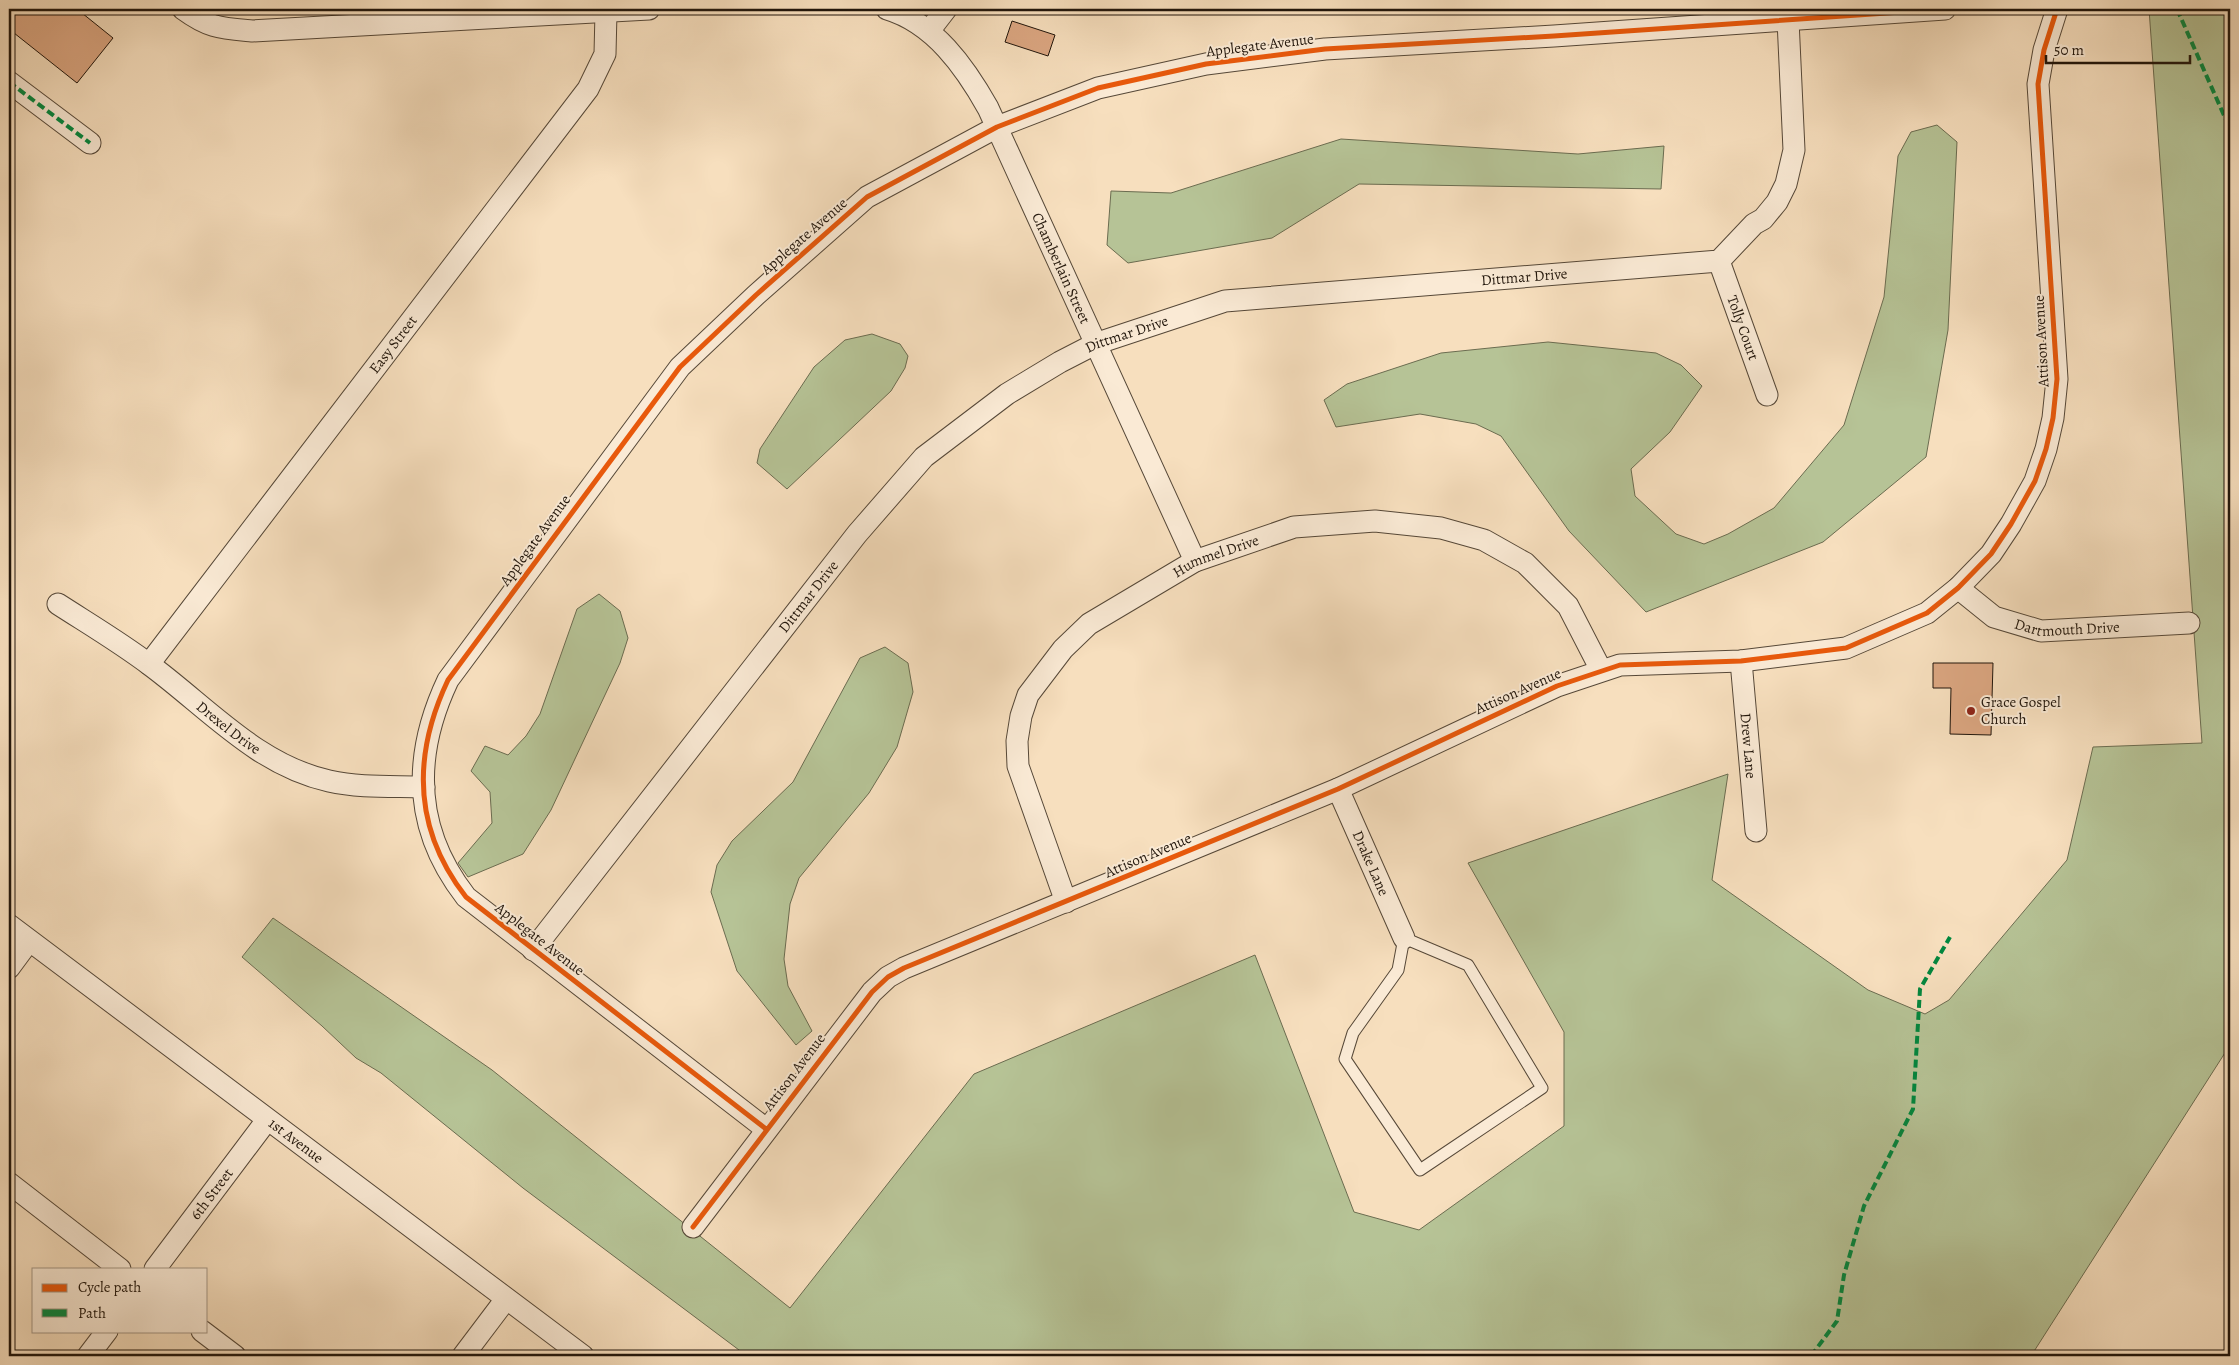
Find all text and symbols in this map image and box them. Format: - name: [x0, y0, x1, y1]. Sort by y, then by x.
- street label: Applegate Avenue: [1204, 28, 1315, 62]
- scale bar: [2046, 32, 2190, 64]
- text: 50 m: [2054, 40, 2084, 60]
- street label: Applegate Avenue: [756, 193, 852, 280]
- street label: Chamberlain Street: [1027, 209, 1095, 327]
- street label: Dittmar Drive: [1480, 263, 1569, 290]
- street label: Tolly Court: [1722, 293, 1764, 363]
- street label: Attison Avenue: [2029, 294, 2053, 389]
- street label: Dittmar Drive: [1081, 310, 1171, 358]
- street label: Easy Street: [364, 311, 422, 378]
- street label: Applegate Avenue: [495, 490, 575, 590]
- street label: Hummel Drive: [1169, 530, 1262, 582]
- street label: Dittmar Drive: [774, 556, 843, 637]
- street label: Dartmouth Drive: [2012, 614, 2120, 641]
- street label: Attison Avenue: [1471, 663, 1564, 719]
- place label: Grace Gospel Church: [1981, 692, 2061, 729]
- street label: Drexel Drive: [192, 696, 265, 759]
- marker: Grace Gospel Church: [1965, 705, 1977, 717]
- street label: Drew Lane: [1736, 712, 1761, 780]
- street label: Drake Lane: [1348, 827, 1394, 899]
- street label: Attison Avenue: [1101, 828, 1195, 883]
- street label: Applegate Avenue: [490, 897, 589, 980]
- street label: Attison Avenue: [758, 1029, 830, 1116]
- street label: 1st Avenue: [265, 1113, 328, 1168]
- street label: 6th Street: [186, 1164, 237, 1224]
- legend: [32, 1268, 208, 1332]
- text: Cycle path: [78, 1277, 141, 1297]
- text: Path: [78, 1303, 106, 1323]

